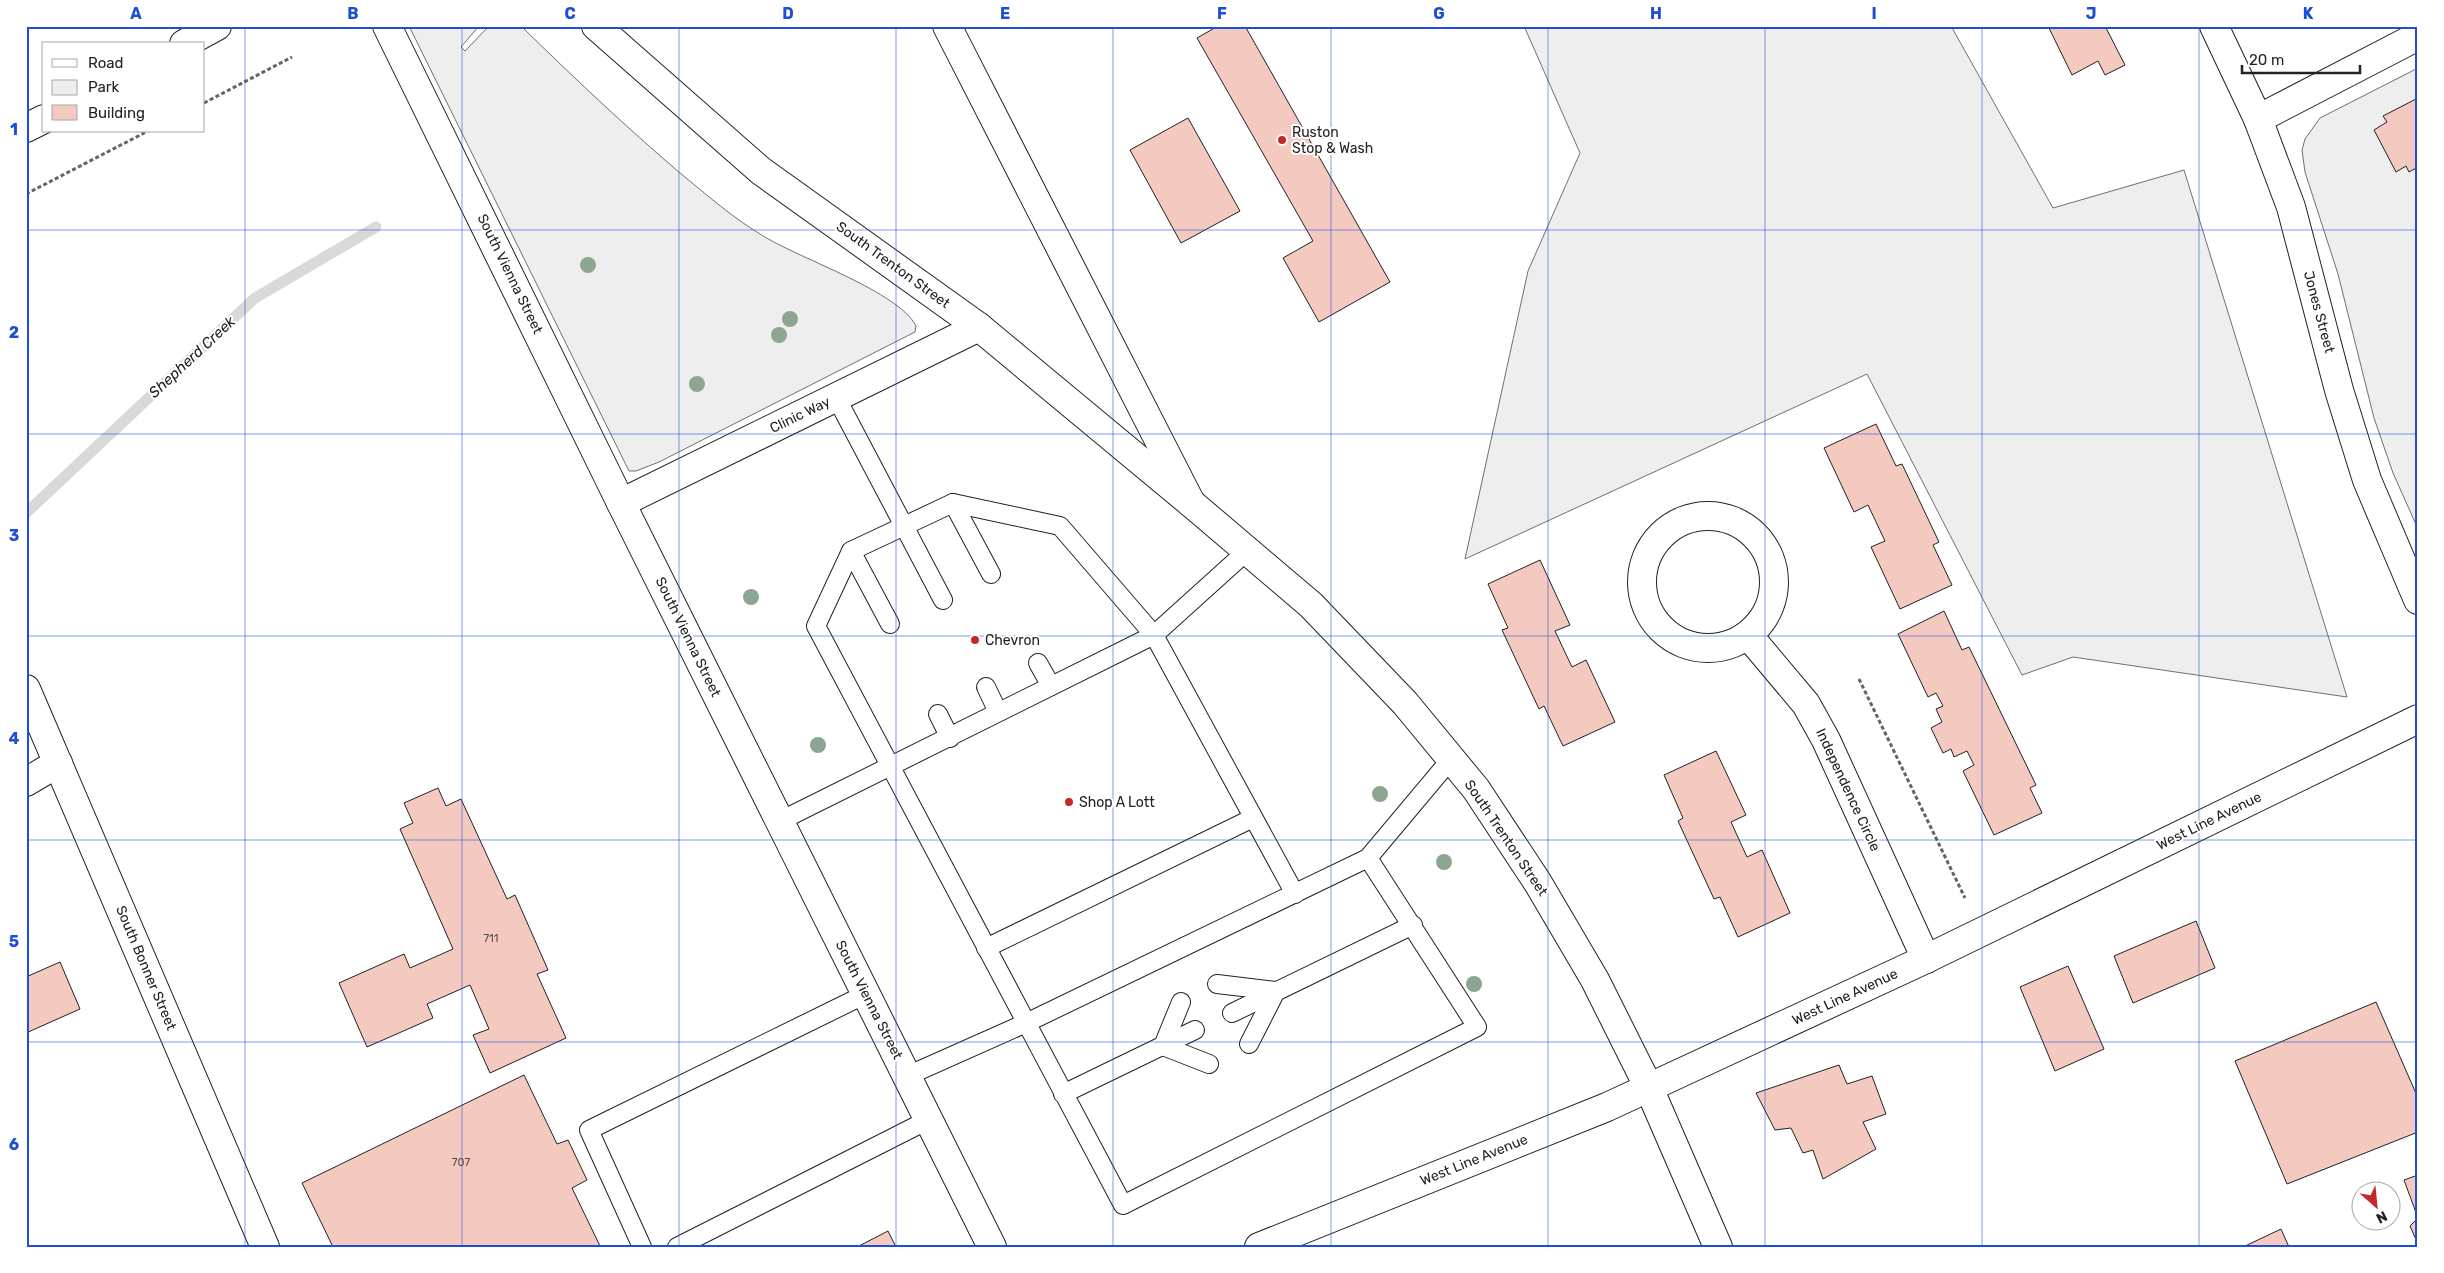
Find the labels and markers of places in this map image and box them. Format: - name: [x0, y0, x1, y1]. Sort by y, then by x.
- place label: Ruston Stop & Wash: [1292, 124, 1373, 157]
- marker: Ruston Stop & Wash: [1276, 134, 1288, 146]
- place label: Chevron: [985, 632, 1040, 649]
- marker: Chevron: [969, 634, 981, 646]
- place label: Shop A Lott: [1079, 794, 1155, 811]
- marker: Shop A Lott: [1063, 796, 1075, 808]

